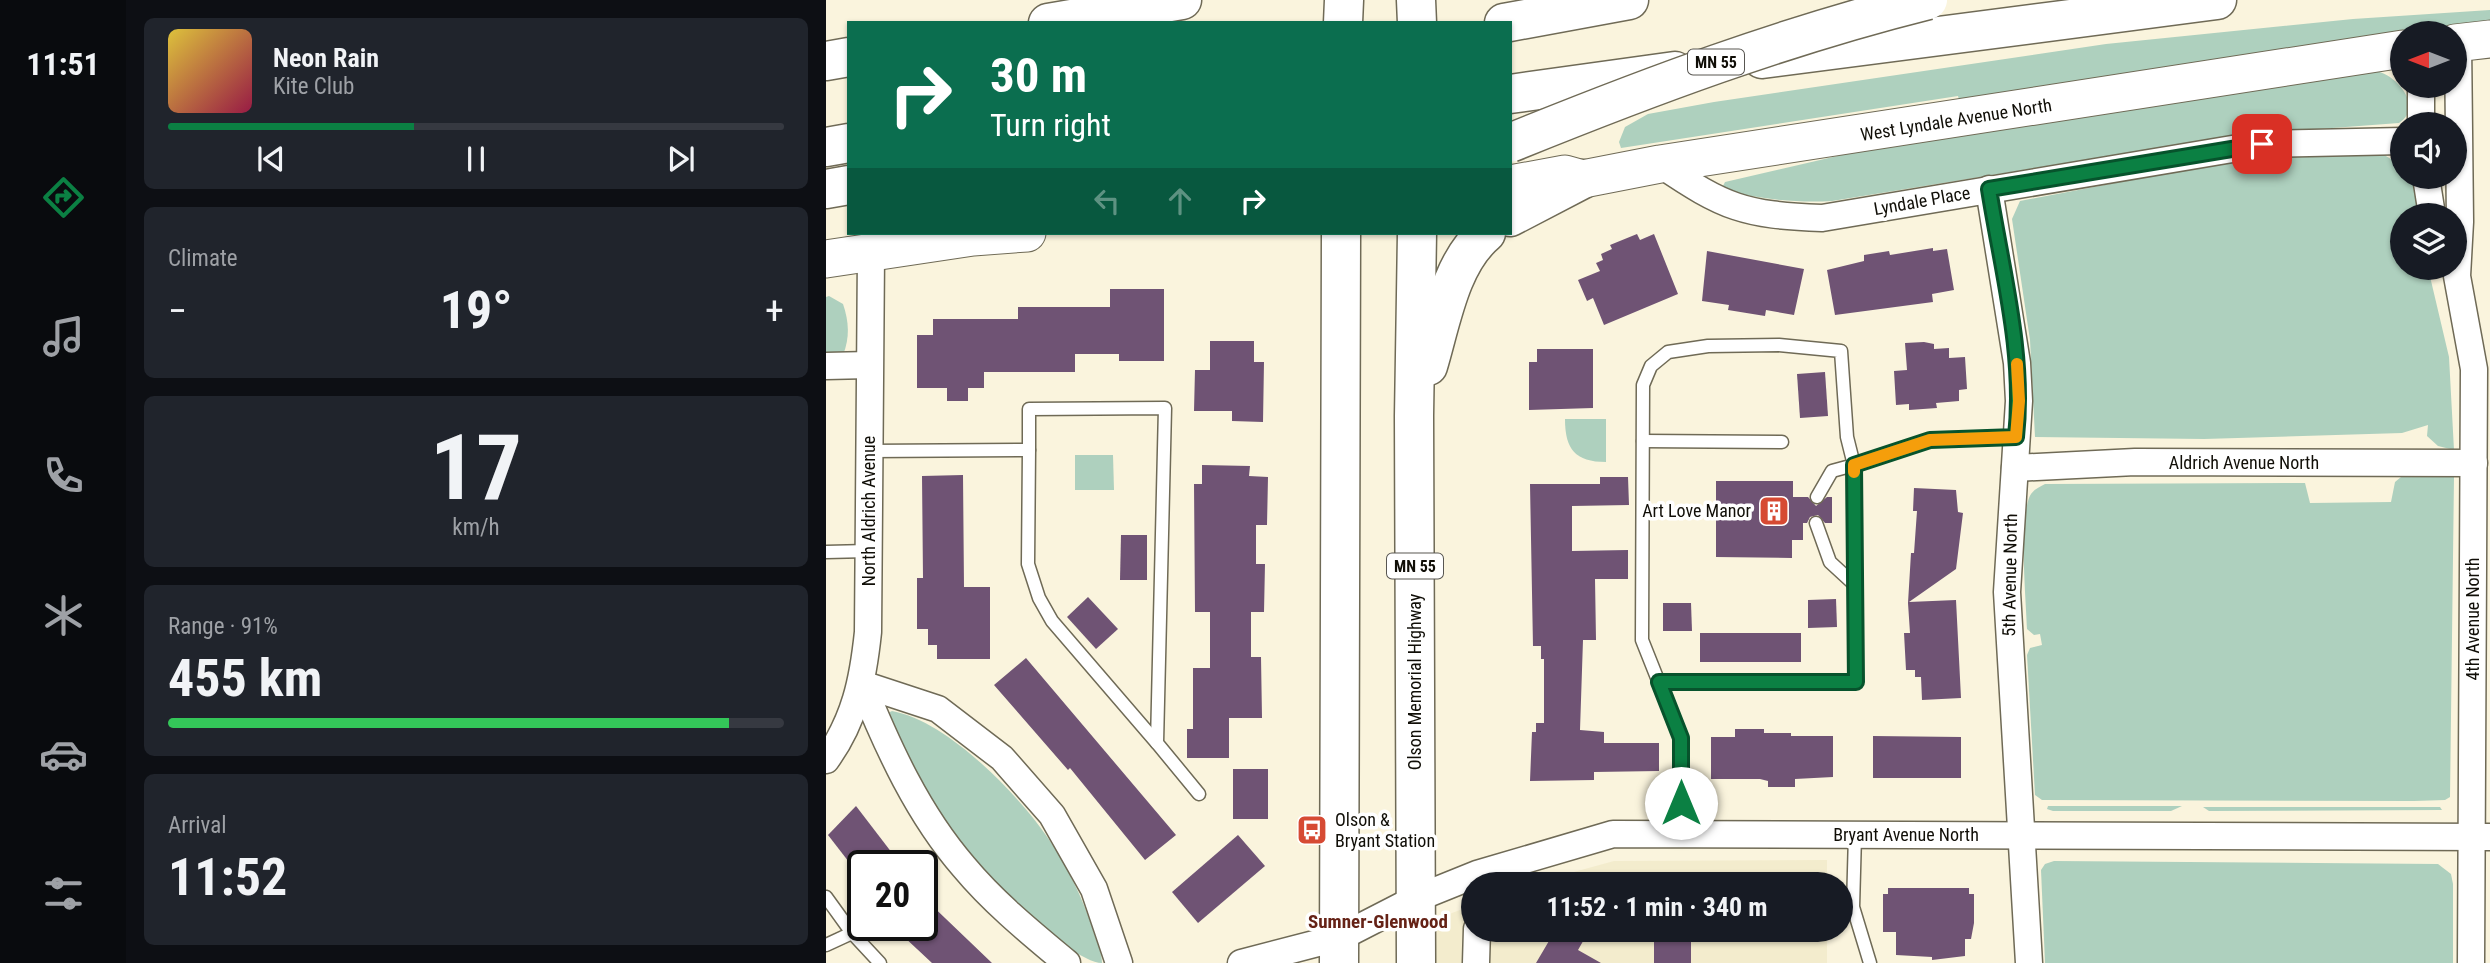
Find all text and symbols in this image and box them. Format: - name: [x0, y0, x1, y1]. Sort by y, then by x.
- north arrow: [2390, 21, 2468, 98]
- map controls: [2390, 21, 2467, 280]
- text: Neon Rain: [273, 43, 379, 73]
- text: 11:51: [26, 45, 100, 83]
- text: 30 m: [990, 47, 1087, 104]
- icon: right: [875, 49, 966, 140]
- road number: MN 55: [1688, 50, 1744, 74]
- text: Kite Club: [273, 73, 354, 100]
- street label: West Lyndale Avenue North: [1859, 94, 2053, 145]
- text: Turn right: [990, 106, 1111, 144]
- button: sound: [2390, 112, 2467, 189]
- pin: [2232, 114, 2292, 174]
- icon: arrive: [2243, 125, 2281, 163]
- icon: previous: [252, 140, 290, 178]
- icon: pause: [457, 140, 495, 178]
- icon: next: [662, 140, 700, 178]
- icon: directions: [39, 173, 88, 222]
- icon: left: [1088, 182, 1126, 220]
- icon: ahead: [1161, 182, 1199, 220]
- icon: right: [1234, 182, 1272, 220]
- street label: Lyndale Place: [1872, 182, 1972, 219]
- button: layers: [2390, 203, 2467, 280]
- text: Climate: [168, 245, 238, 272]
- text: 19°: [440, 280, 512, 341]
- text: −: [168, 289, 187, 333]
- text: +: [765, 289, 784, 333]
- icon: music: [39, 312, 88, 361]
- text: 17: [430, 415, 522, 521]
- street label: North Aldrich Avenue: [858, 436, 879, 586]
- icon: phone: [39, 451, 88, 500]
- street label: Aldrich Avenue North: [2169, 452, 2319, 473]
- building icon: Art Love Manor: [1757, 494, 1791, 528]
- place label: Art Love Manor: [1642, 500, 1752, 521]
- street label: 5th Avenue North: [1998, 513, 2021, 637]
- text: km/h: [452, 514, 500, 541]
- road number: MN 55: [1387, 554, 1443, 579]
- street label: 4th Avenue North: [2462, 557, 2483, 681]
- icon: climate: [39, 591, 88, 640]
- street label: Olson Memorial Highway: [1404, 593, 1425, 770]
- text: Range · 91%: [168, 613, 278, 640]
- text: 455 km: [168, 648, 322, 709]
- icon: car: [39, 730, 88, 779]
- position arrow: [1644, 766, 1718, 840]
- place label: Olson & Bryant Station: [1335, 809, 1435, 851]
- text: Arrival: [168, 812, 227, 839]
- bus stop icon: Olson & Bryant Station: [1295, 813, 1329, 847]
- street label: Bryant Avenue North: [1833, 824, 1979, 845]
- text: 11:52: [168, 847, 287, 908]
- speed limit sign: 20: [847, 850, 938, 941]
- icon: filters: [39, 869, 88, 918]
- text: 11:52 · 1 min · 340 m: [1547, 892, 1767, 922]
- district label: Sumner-Glenwood: [1308, 910, 1448, 933]

